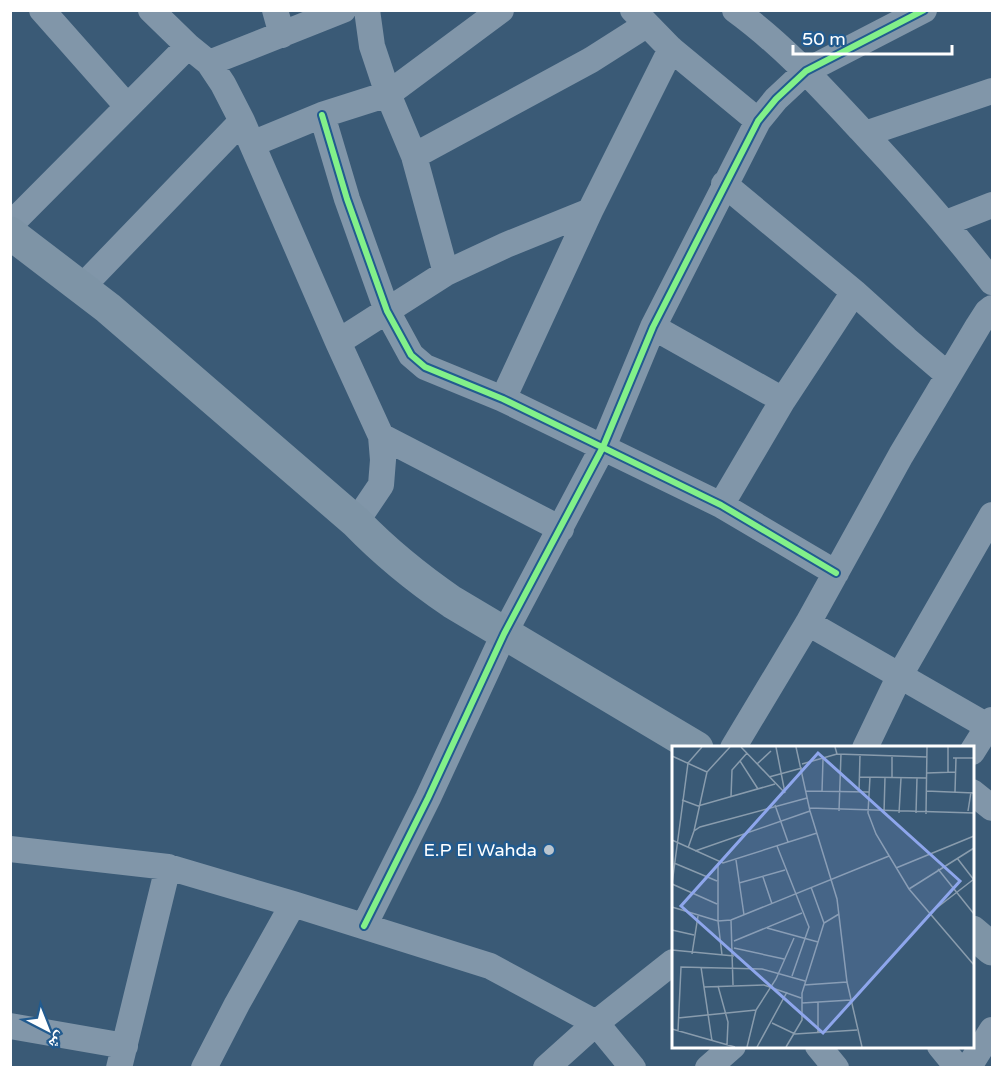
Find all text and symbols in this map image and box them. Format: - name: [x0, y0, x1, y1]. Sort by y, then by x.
- scale bar: [793, 18, 952, 56]
- text: 50 m: [802, 28, 846, 50]
- inset map: [672, 746, 973, 1048]
- place label: E.P El Wahda: [423, 839, 537, 861]
- marker: E.P El Wahda: [542, 843, 556, 857]
- north arrow: [18, 1000, 78, 1060]
- text: ش: [44, 1027, 70, 1054]

